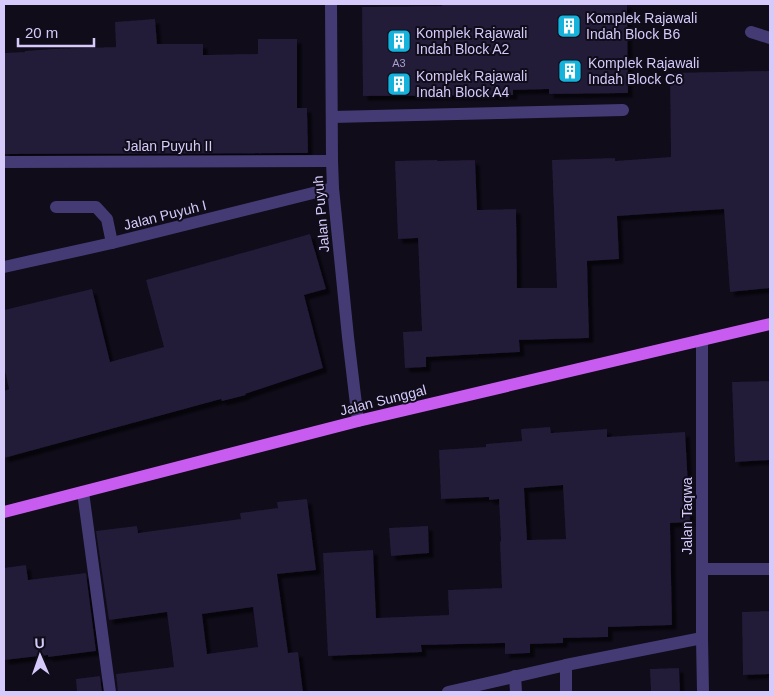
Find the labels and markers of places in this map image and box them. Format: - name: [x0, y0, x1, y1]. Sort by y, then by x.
- place label: Komplek Rajawali Indah Block B6: [586, 10, 697, 42]
- building icon: Komplek Rajawali Indah Block B6: [556, 13, 582, 39]
- place label: Komplek Rajawali Indah Block A2: [416, 25, 527, 57]
- building icon: Komplek Rajawali Indah Block A2: [386, 28, 412, 54]
- place label: Komplek Rajawali Indah Block C6: [588, 55, 699, 87]
- building icon: Komplek Rajawali Indah Block C6: [557, 58, 583, 84]
- place label: Komplek Rajawali Indah Block A4: [416, 68, 527, 100]
- building icon: Komplek Rajawali Indah Block A4: [386, 71, 412, 97]

